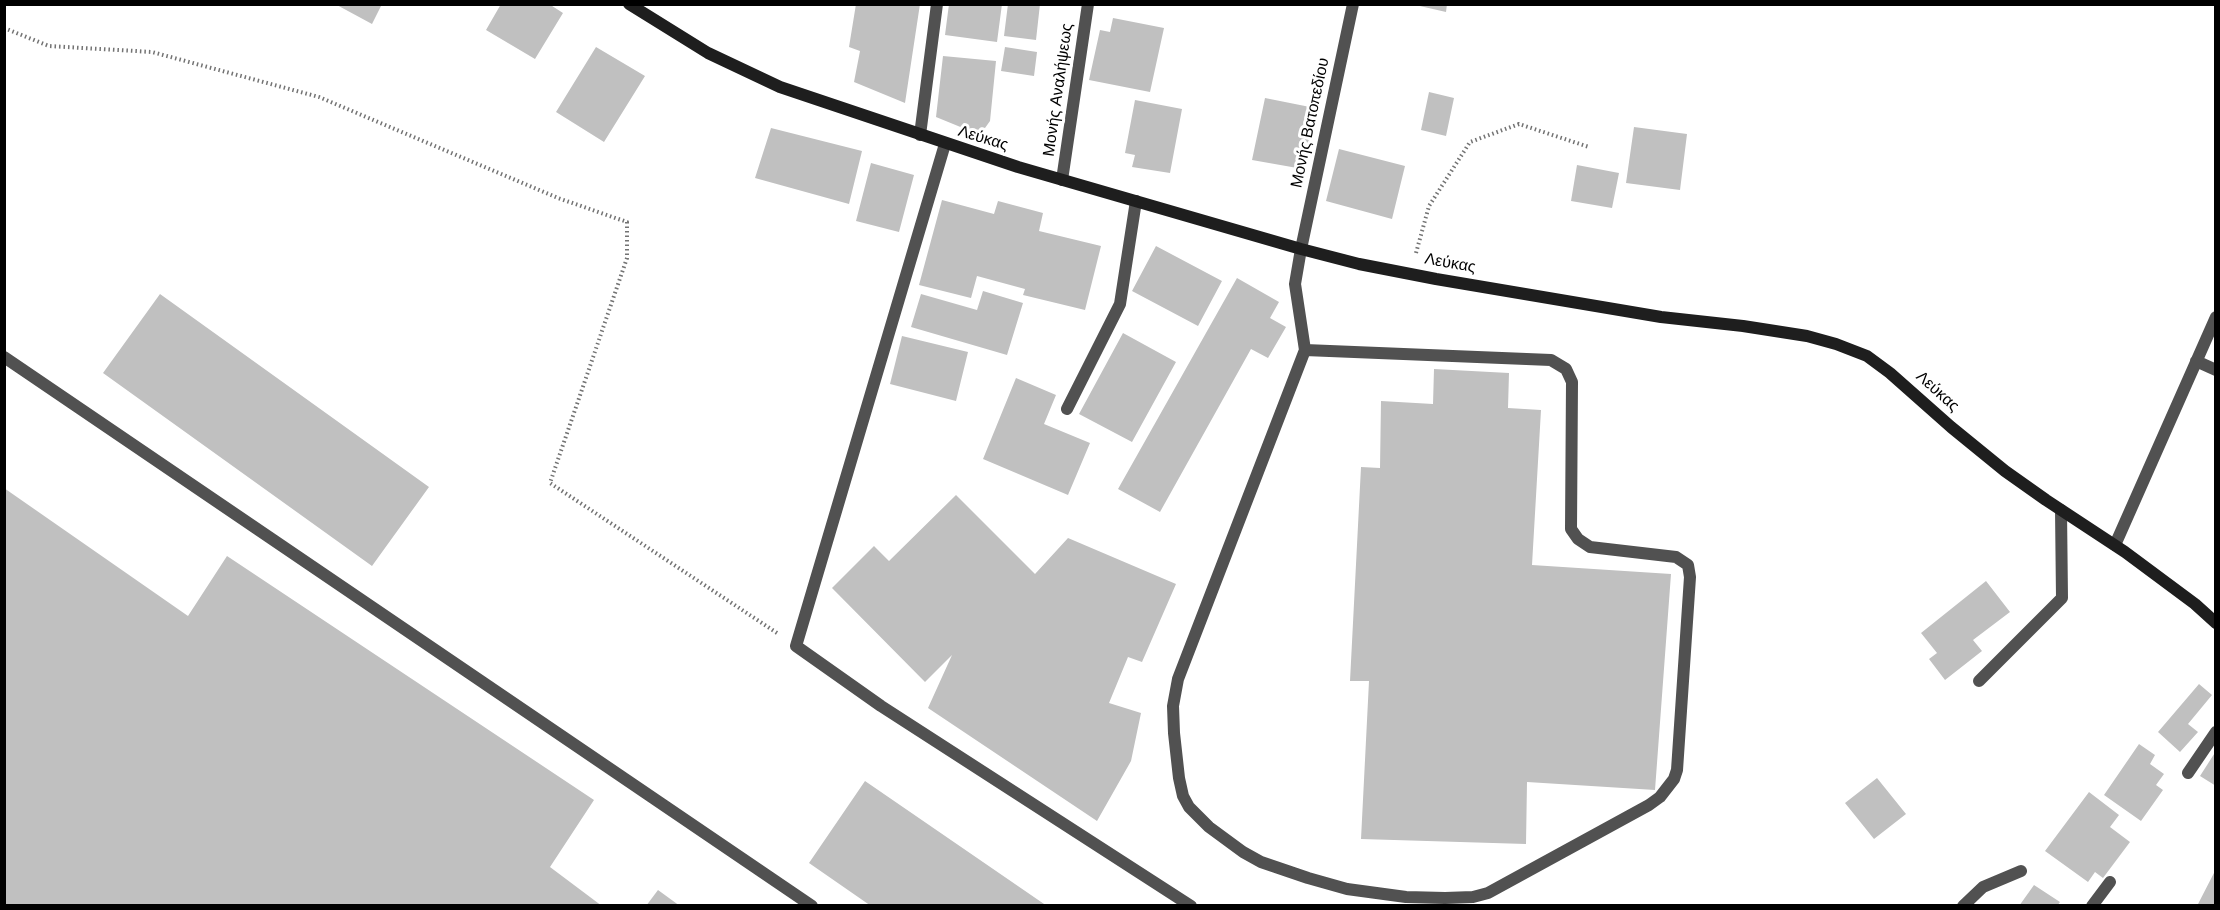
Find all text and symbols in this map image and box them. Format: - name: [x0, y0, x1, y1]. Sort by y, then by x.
- street label: Μονής Αναλήψεως: [1040, 22, 1078, 158]
- street label: Μονής Βατοπεδίου: [1288, 56, 1334, 190]
- street label: Λεύκας: [956, 122, 1010, 156]
- street label: Λεύκας: [1423, 250, 1477, 278]
- street label: Λεύκας: [1912, 368, 1962, 416]

